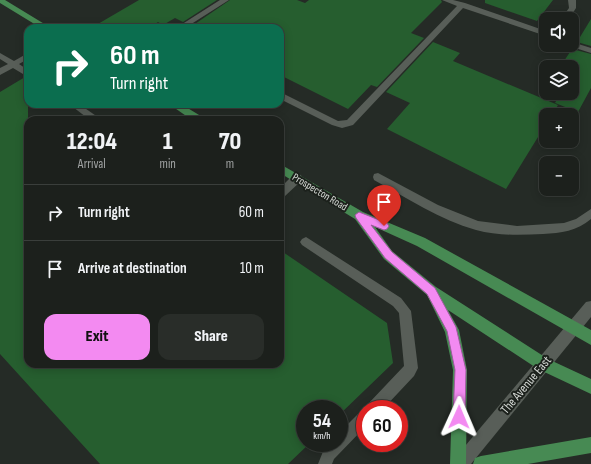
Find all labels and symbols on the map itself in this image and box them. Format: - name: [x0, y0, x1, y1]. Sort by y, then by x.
- street label: Prospecton Road: [290, 170, 350, 214]
- pin: [367, 185, 401, 226]
- street label: The Avenue East: [497, 353, 555, 417]
- position arrow: [438, 396, 480, 438]
- speed limit sign: 60: [356, 400, 408, 452]

